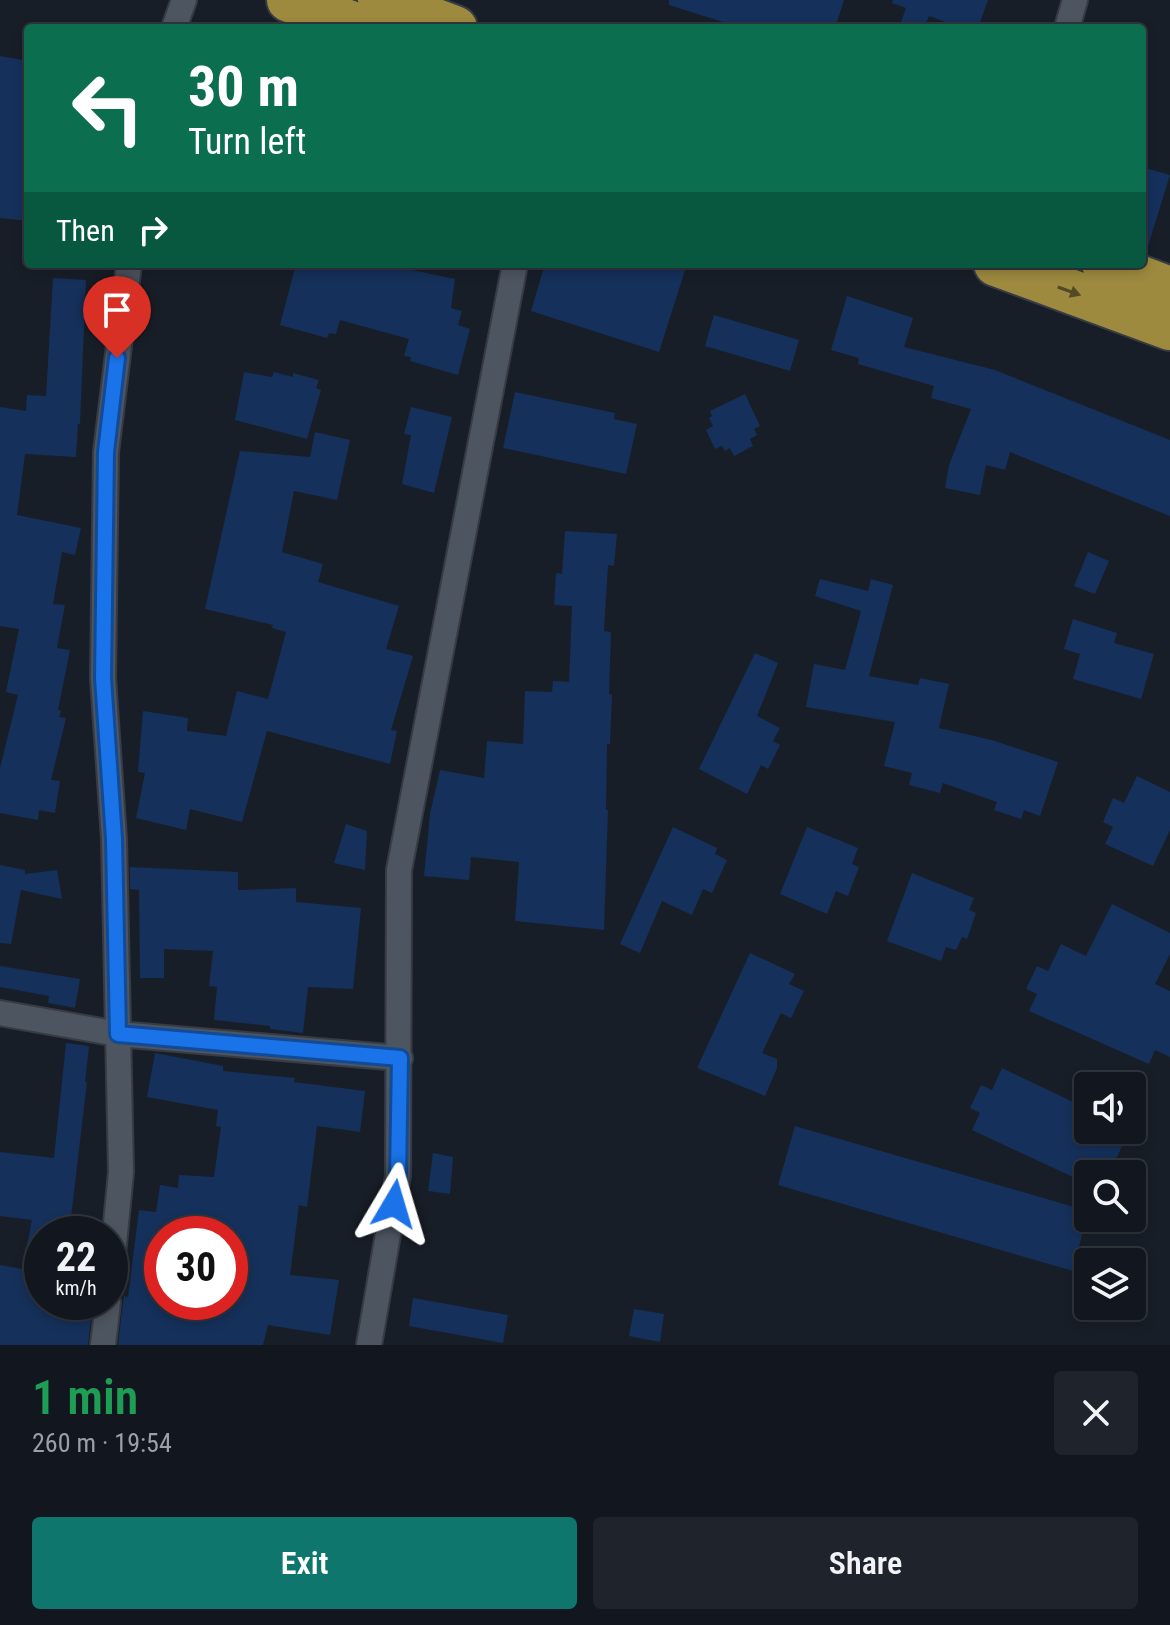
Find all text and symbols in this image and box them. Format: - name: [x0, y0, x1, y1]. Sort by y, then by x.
- text: 30 m: [188, 54, 299, 120]
- icon: left: [56, 56, 160, 160]
- text: Turn left: [188, 121, 306, 163]
- icon: right: [131, 208, 175, 252]
- text: Then: [56, 213, 115, 248]
- pin: [83, 276, 151, 358]
- one-way arrow: [1057, 285, 1081, 298]
- icon: arrive: [95, 288, 139, 332]
- map controls: [1074, 1072, 1146, 1320]
- button: sound: [1074, 1072, 1146, 1144]
- button: search: [1074, 1160, 1146, 1232]
- position arrow: [352, 1162, 436, 1246]
- speed limit sign: 30: [144, 1216, 248, 1320]
- text: 22: [56, 1234, 96, 1281]
- button: layers: [1074, 1248, 1146, 1320]
- text: km/h: [55, 1276, 97, 1300]
- text: 1 min: [32, 1369, 138, 1426]
- button: close: [1054, 1371, 1138, 1455]
- text: 260 m · 19:54: [32, 1428, 172, 1458]
- button: Exit: [32, 1517, 577, 1609]
- button: Share: [593, 1517, 1138, 1609]

